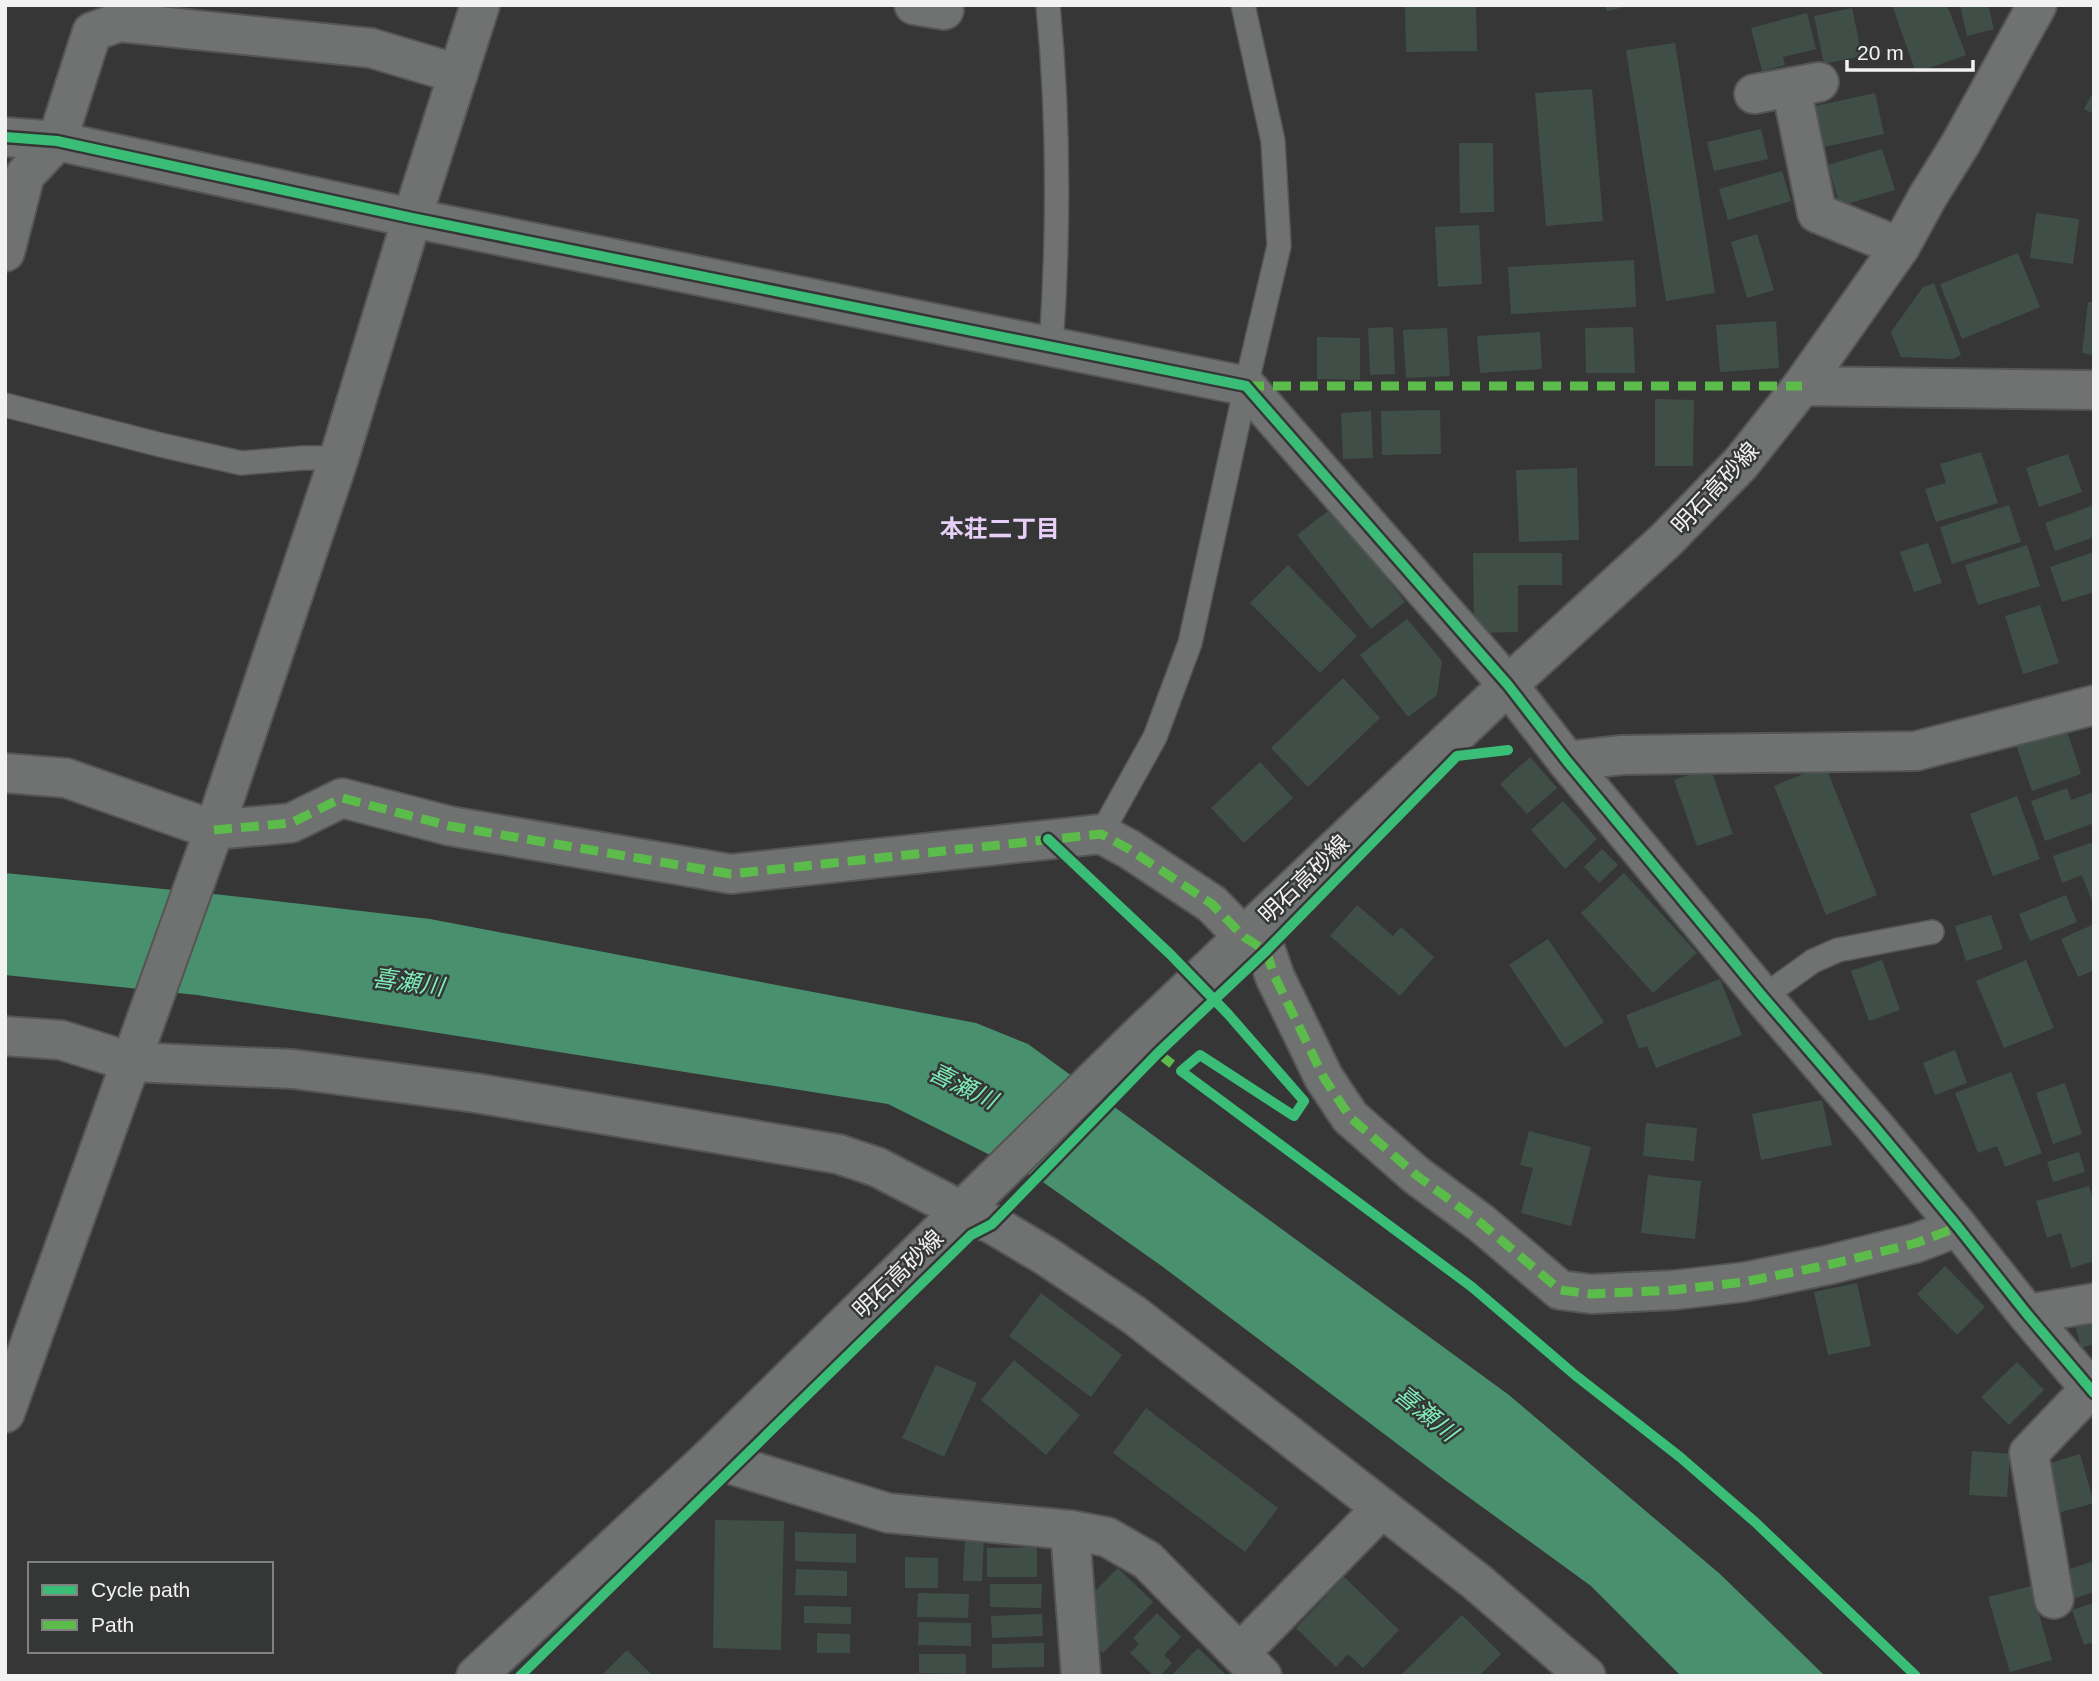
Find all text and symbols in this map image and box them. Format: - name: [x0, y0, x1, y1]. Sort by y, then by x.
- scale bar: [1847, 28, 1973, 72]
- text: 20 m: [1857, 41, 1904, 64]
- street label: 明石高砂線: [1666, 437, 1764, 539]
- district label: 本荘二丁目: [940, 515, 1060, 542]
- street label: 明石高砂線: [1254, 830, 1354, 928]
- water label: 喜瀬川: [370, 964, 448, 1001]
- water label: 喜瀬川: [925, 1058, 1004, 1115]
- street label: 明石高砂線: [848, 1225, 948, 1323]
- water label: 喜瀬川: [1390, 1380, 1465, 1448]
- legend: [28, 1562, 273, 1653]
- text: Cycle path: [91, 1578, 190, 1601]
- text: Path: [91, 1613, 134, 1636]

